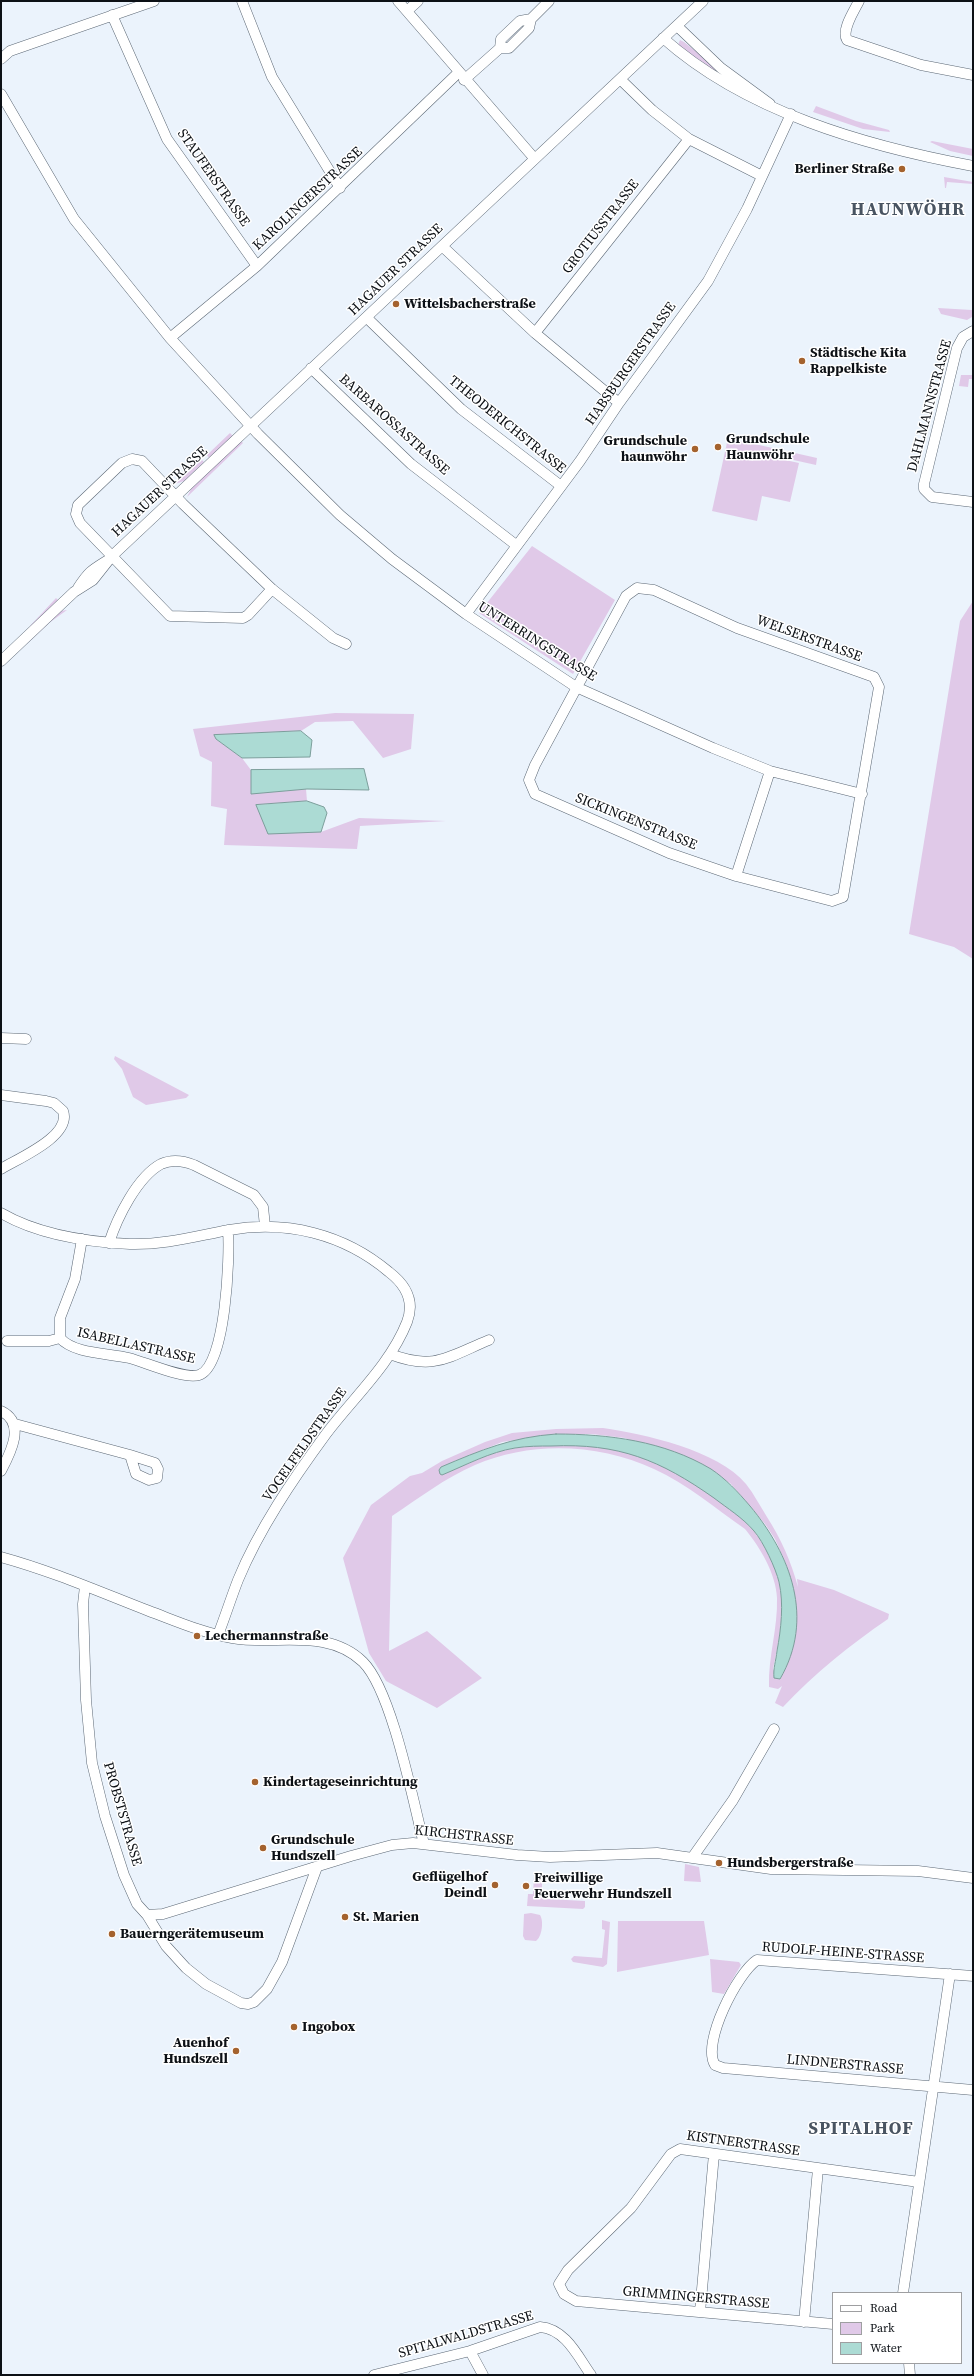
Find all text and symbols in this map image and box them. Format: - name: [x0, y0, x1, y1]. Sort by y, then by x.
- street label: STAUFERSTRASSE: [173, 126, 253, 230]
- street label: KAROLINGERSTRASSE: [250, 144, 366, 254]
- place label: Berliner Straße: [794, 161, 894, 177]
- marker: Berliner Straße: [897, 164, 907, 174]
- street label: GROTIUSSTRASSE: [559, 176, 643, 278]
- district label: HAUNWÖHR: [851, 199, 965, 221]
- street label: HAGAUER STRASSE: [345, 221, 447, 319]
- place label: Wittelsbacherstraße: [404, 296, 536, 312]
- marker: Wittelsbacherstraße: [391, 299, 401, 309]
- street label: HABSBURGERSTRASSE: [582, 299, 680, 429]
- street label: DAHLMANNSTRASSE: [904, 338, 956, 474]
- place label: Städtische Kita Rappelkiste: [810, 345, 906, 378]
- marker: Städtische Kita Rappelkiste: [797, 356, 807, 366]
- street label: BARBAROSSASTRASSE: [335, 371, 453, 479]
- street label: THEODERICHSTRASSE: [445, 373, 569, 477]
- place label: Grundschule Haunwöhr: [726, 431, 809, 464]
- place label: Grundschule haunwöhr: [604, 433, 687, 466]
- marker: Grundschule Haunwöhr: [713, 442, 723, 452]
- street label: HAGAUER STRASSE: [109, 443, 211, 541]
- marker: Grundschule haunwöhr: [690, 444, 700, 454]
- street label: UNTERRINGSTRASSE: [475, 599, 599, 685]
- street label: WELSERSTRASSE: [754, 612, 864, 666]
- street label: SICKINGENSTRASSE: [573, 790, 699, 854]
- street label: ISABELLASTRASSE: [75, 1324, 197, 1368]
- street label: VOGELFELDSTRASSE: [259, 1385, 351, 1505]
- place label: Lechermannstraße: [205, 1628, 328, 1644]
- marker: Lechermannstraße: [192, 1631, 202, 1641]
- street label: PROBSTSTRASSE: [99, 1760, 145, 1868]
- place label: Kindertageseinrichtung: [263, 1774, 418, 1790]
- marker: Kindertageseinrichtung: [250, 1777, 260, 1787]
- street label: KIRCHSTRASSE: [414, 1822, 514, 1850]
- place label: Grundschule Hundszell: [271, 1832, 354, 1864]
- marker: Grundschule Hundszell: [258, 1843, 268, 1853]
- place label: Hundsbergerstraße: [727, 1855, 854, 1871]
- marker: Hundsbergerstraße: [714, 1858, 724, 1868]
- place label: Geflügelhof Deindl: [412, 1869, 487, 1902]
- place label: Freiwillige Feuerwehr Hundszell: [534, 1870, 672, 1902]
- marker: Geflügelhof Deindl: [490, 1880, 500, 1890]
- marker: Freiwillige Feuerwehr Hundszell: [521, 1881, 531, 1891]
- place label: St. Marien: [353, 1909, 419, 1925]
- marker: St. Marien: [340, 1912, 350, 1922]
- place label: Bauerngerätemuseum: [120, 1926, 264, 1942]
- marker: Bauerngerätemuseum: [107, 1929, 117, 1939]
- street label: RUDOLF-HEINE-STRASSE: [761, 1939, 925, 1967]
- place label: Ingobox: [302, 2019, 355, 2035]
- marker: Ingobox: [289, 2022, 299, 2032]
- place label: Auenhof Hundszell: [163, 2035, 228, 2068]
- marker: Auenhof Hundszell: [231, 2046, 241, 2056]
- street label: LINDNERSTRASSE: [786, 2052, 904, 2078]
- district label: SPITALHOF: [808, 2118, 914, 2140]
- street label: KISTNERSTRASSE: [685, 2128, 801, 2160]
- street label: GRIMMINGERSTRASSE: [622, 2283, 770, 2313]
- legend: [832, 2292, 962, 2364]
- text: Road: [870, 2300, 897, 2316]
- street label: SPITALWALDSTRASSE: [397, 2308, 535, 2362]
- text: Park: [870, 2320, 895, 2336]
- text: Water: [870, 2340, 902, 2356]

